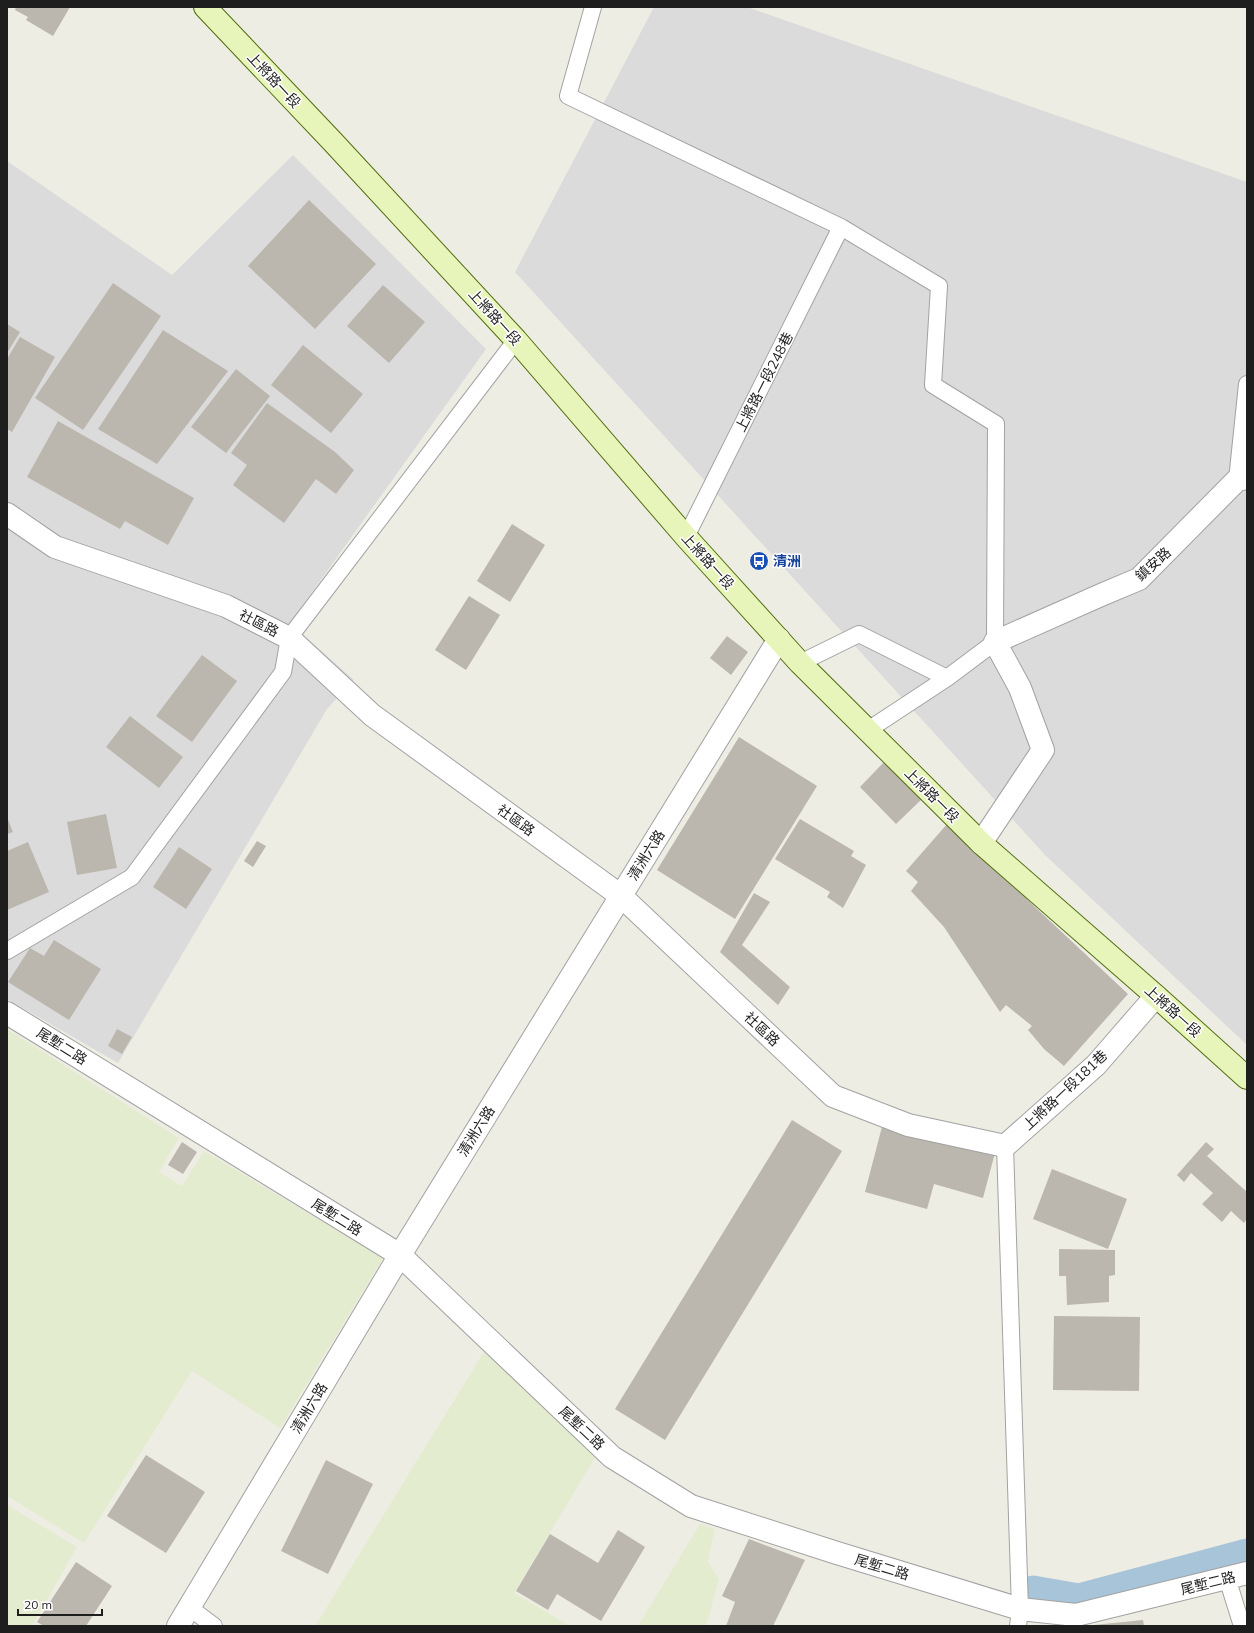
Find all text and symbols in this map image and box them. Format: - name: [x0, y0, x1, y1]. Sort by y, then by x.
- street label: 上將路一段: [244, 48, 304, 112]
- street label: 上將路一段: [465, 285, 525, 349]
- street label: 上將路一段248巷: [731, 329, 797, 435]
- street label: 上將路一段: [678, 529, 738, 593]
- street label: 鎮安路: [1131, 543, 1175, 585]
- bus stop icon: 清洲: [748, 550, 770, 572]
- place label: 清洲: [773, 552, 801, 570]
- street label: 社區路: [236, 605, 282, 641]
- street label: 上將路一段: [901, 764, 963, 826]
- street label: 社區路: [494, 800, 538, 840]
- street label: 清洲六路: [624, 826, 668, 884]
- street label: 上將路一段: [1141, 981, 1205, 1041]
- street label: 社區路: [741, 1008, 783, 1050]
- street label: 尾塹二路: [33, 1024, 91, 1068]
- street label: 上將路一段181巷: [1019, 1046, 1111, 1134]
- street label: 清洲六路: [454, 1102, 498, 1160]
- street label: 尾塹二路: [308, 1195, 366, 1239]
- street label: 清洲六路: [287, 1379, 331, 1437]
- street label: 尾塹二路: [555, 1402, 609, 1454]
- street label: 尾塹二路: [853, 1550, 911, 1584]
- street label: 尾塹二路: [1179, 1567, 1237, 1599]
- scale bar: [18, 1591, 102, 1617]
- text: 20 m: [24, 1597, 52, 1612]

